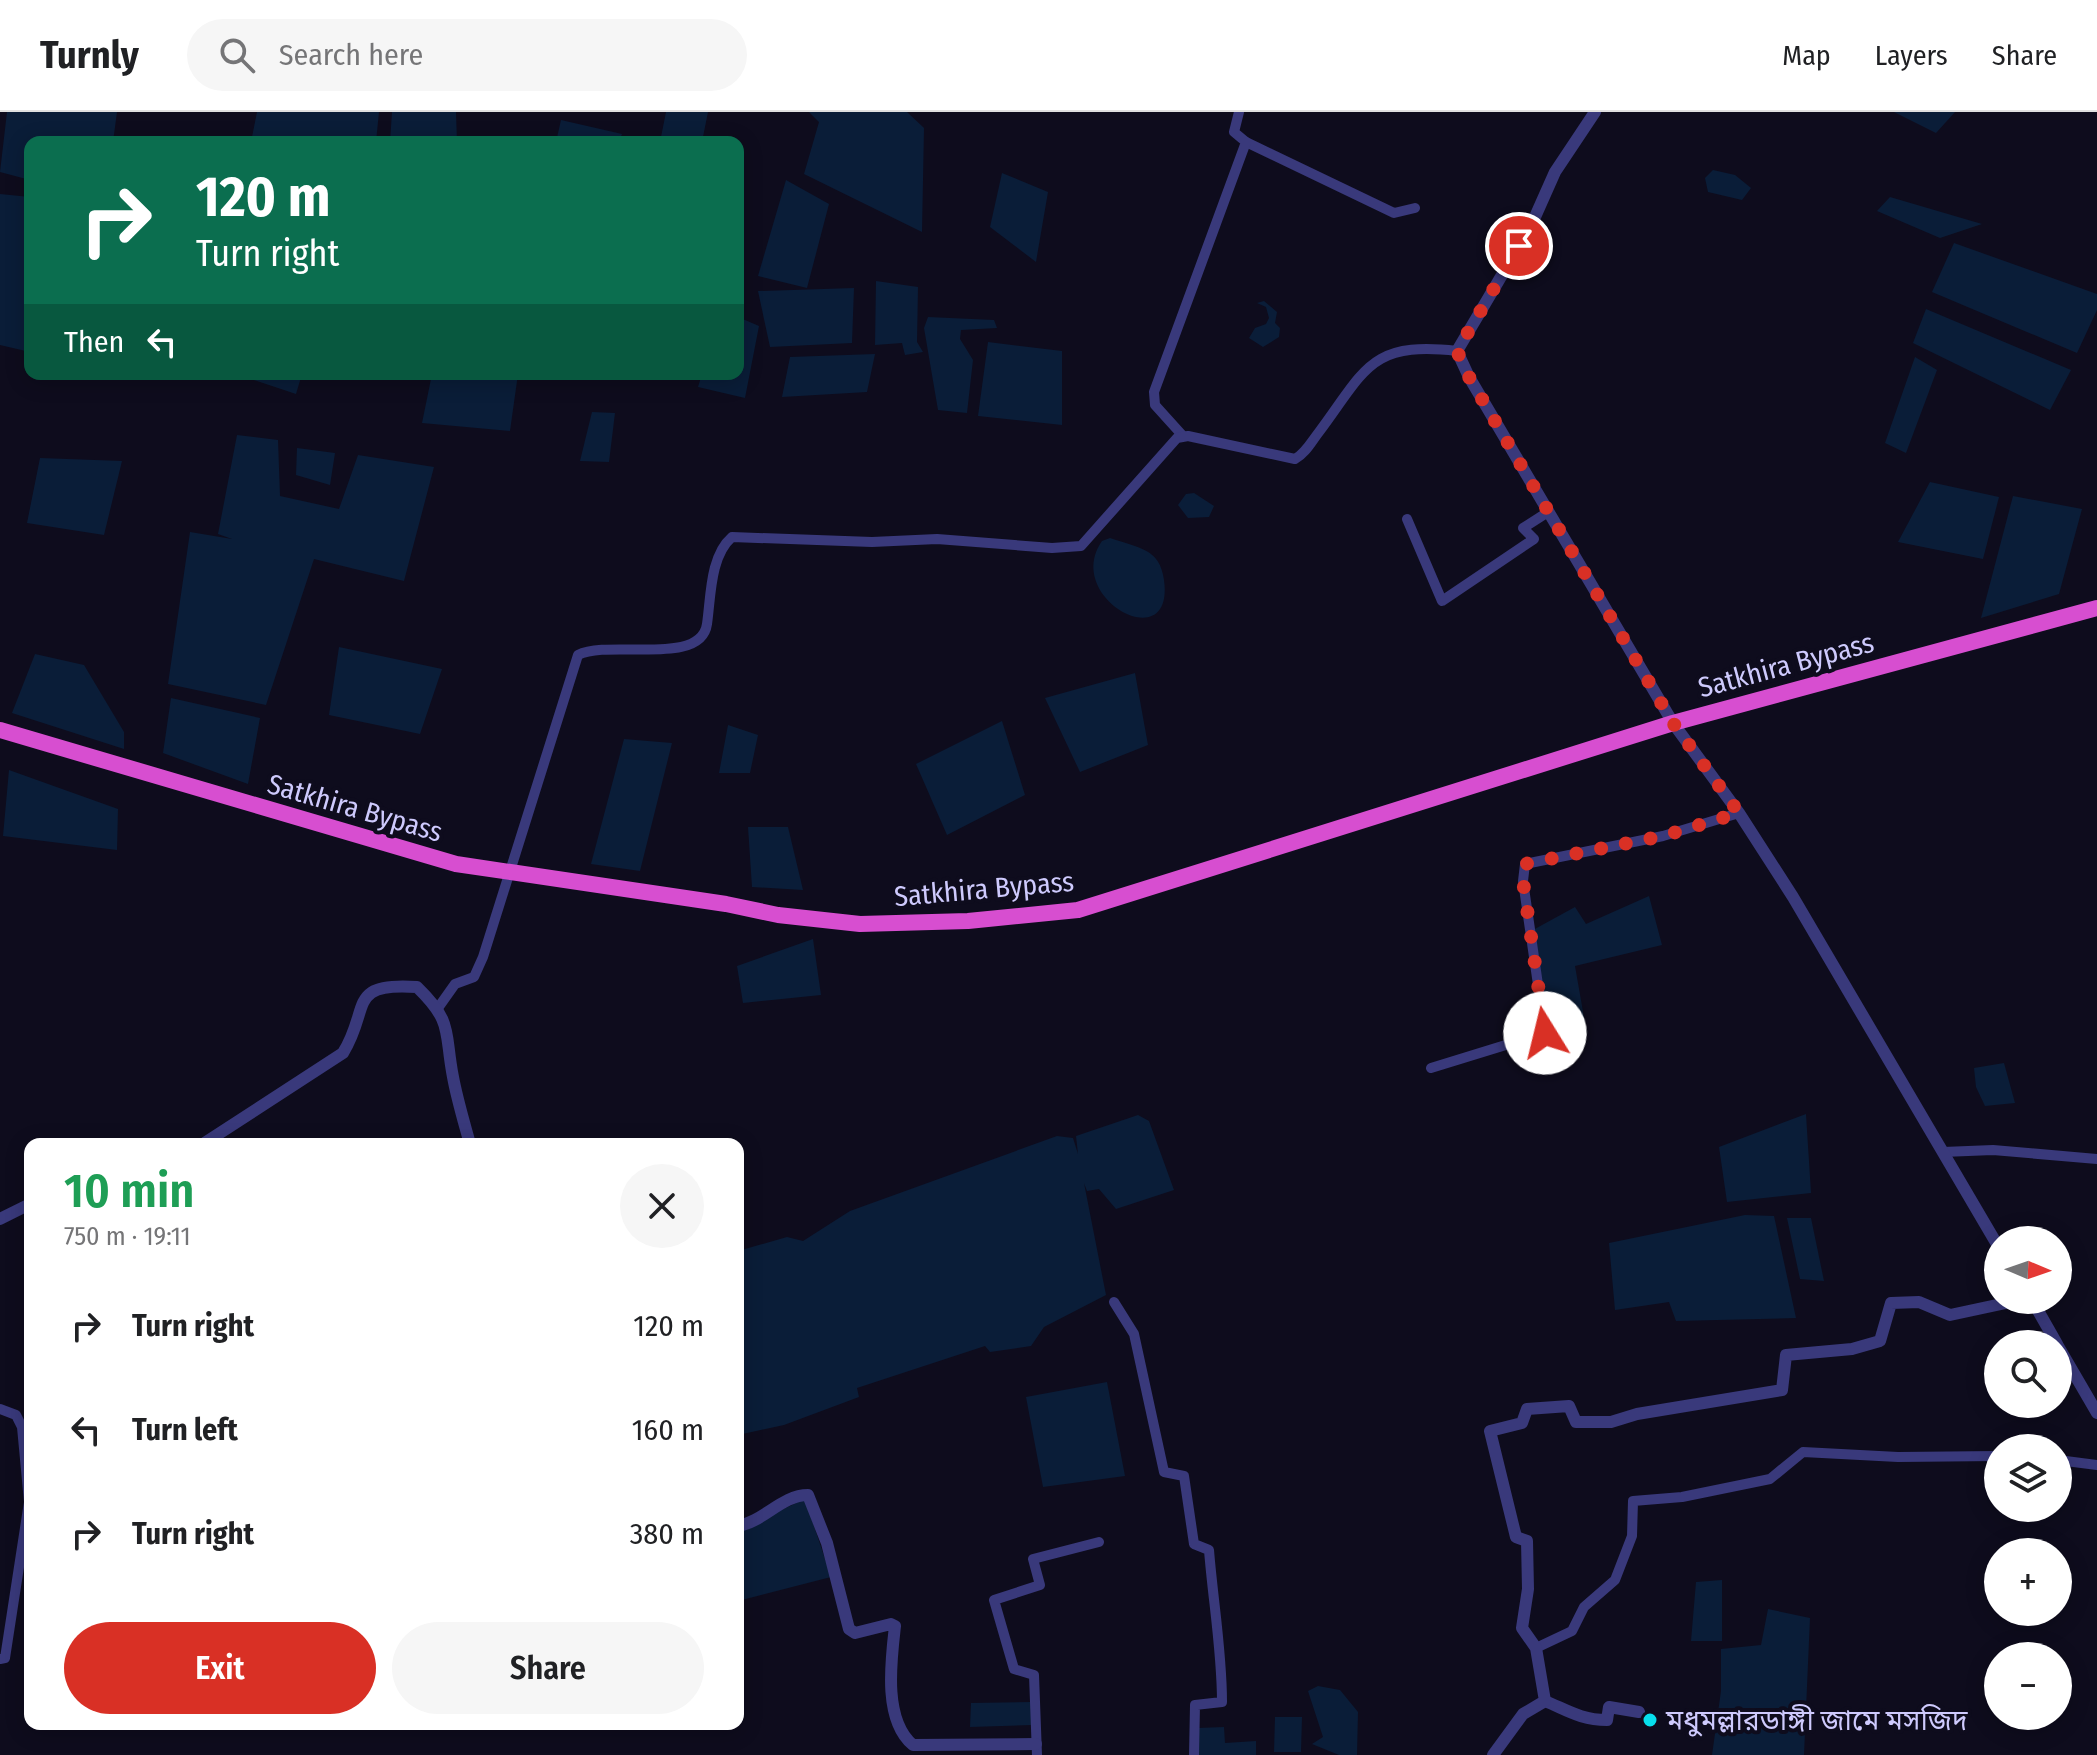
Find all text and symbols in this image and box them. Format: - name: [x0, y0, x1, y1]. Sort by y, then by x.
- search box: [187, 19, 747, 91]
- text: Turnly: [40, 32, 139, 78]
- icon: search: [215, 33, 259, 77]
- text: Search here: [279, 37, 423, 73]
- text: Map: [1782, 39, 1831, 72]
- text: Layers: [1875, 39, 1948, 72]
- text: Share: [1992, 39, 2057, 72]
- text: 120 m: [196, 164, 331, 231]
- icon: right: [64, 168, 168, 272]
- pin: [1485, 212, 1553, 280]
- icon: arrive: [1497, 224, 1541, 268]
- text: Turn right: [196, 232, 339, 276]
- icon: left: [140, 320, 184, 364]
- text: Then: [64, 324, 124, 360]
- street label: Satkhira Bypass: [1695, 626, 1877, 704]
- street label: Satkhira Bypass: [264, 767, 446, 849]
- street label: Satkhira Bypass: [893, 865, 1075, 913]
- position arrow: [1503, 991, 1587, 1075]
- text: 10 min: [64, 1162, 194, 1220]
- button: close: [620, 1164, 704, 1248]
- text: 750 m · 19:11: [64, 1221, 191, 1252]
- north arrow: [1984, 1226, 2072, 1314]
- map controls: [1984, 1226, 2072, 1730]
- icon: right: [64, 1304, 108, 1348]
- text: Turn right: [132, 1308, 254, 1344]
- text: 120 m: [633, 1308, 704, 1344]
- button: search: [1984, 1330, 2072, 1418]
- icon: left: [64, 1408, 108, 1452]
- text: Turn left: [132, 1412, 238, 1448]
- text: 160 m: [632, 1412, 704, 1448]
- button: layers: [1984, 1434, 2072, 1522]
- icon: right: [64, 1512, 108, 1556]
- text: Turn right: [132, 1516, 254, 1552]
- text: 380 m: [630, 1516, 704, 1552]
- button: +: [1984, 1538, 2072, 1626]
- button: Exit: [64, 1622, 376, 1714]
- button: Share: [392, 1622, 704, 1714]
- button: −: [1984, 1642, 2072, 1730]
- place label: মধুমল্লারডাঙ্গী জামে মসজিদ: [1665, 1704, 1968, 1737]
- marker: মধুমল্লারডাঙ্গী জামে মসজিদ: [1641, 1711, 1659, 1729]

